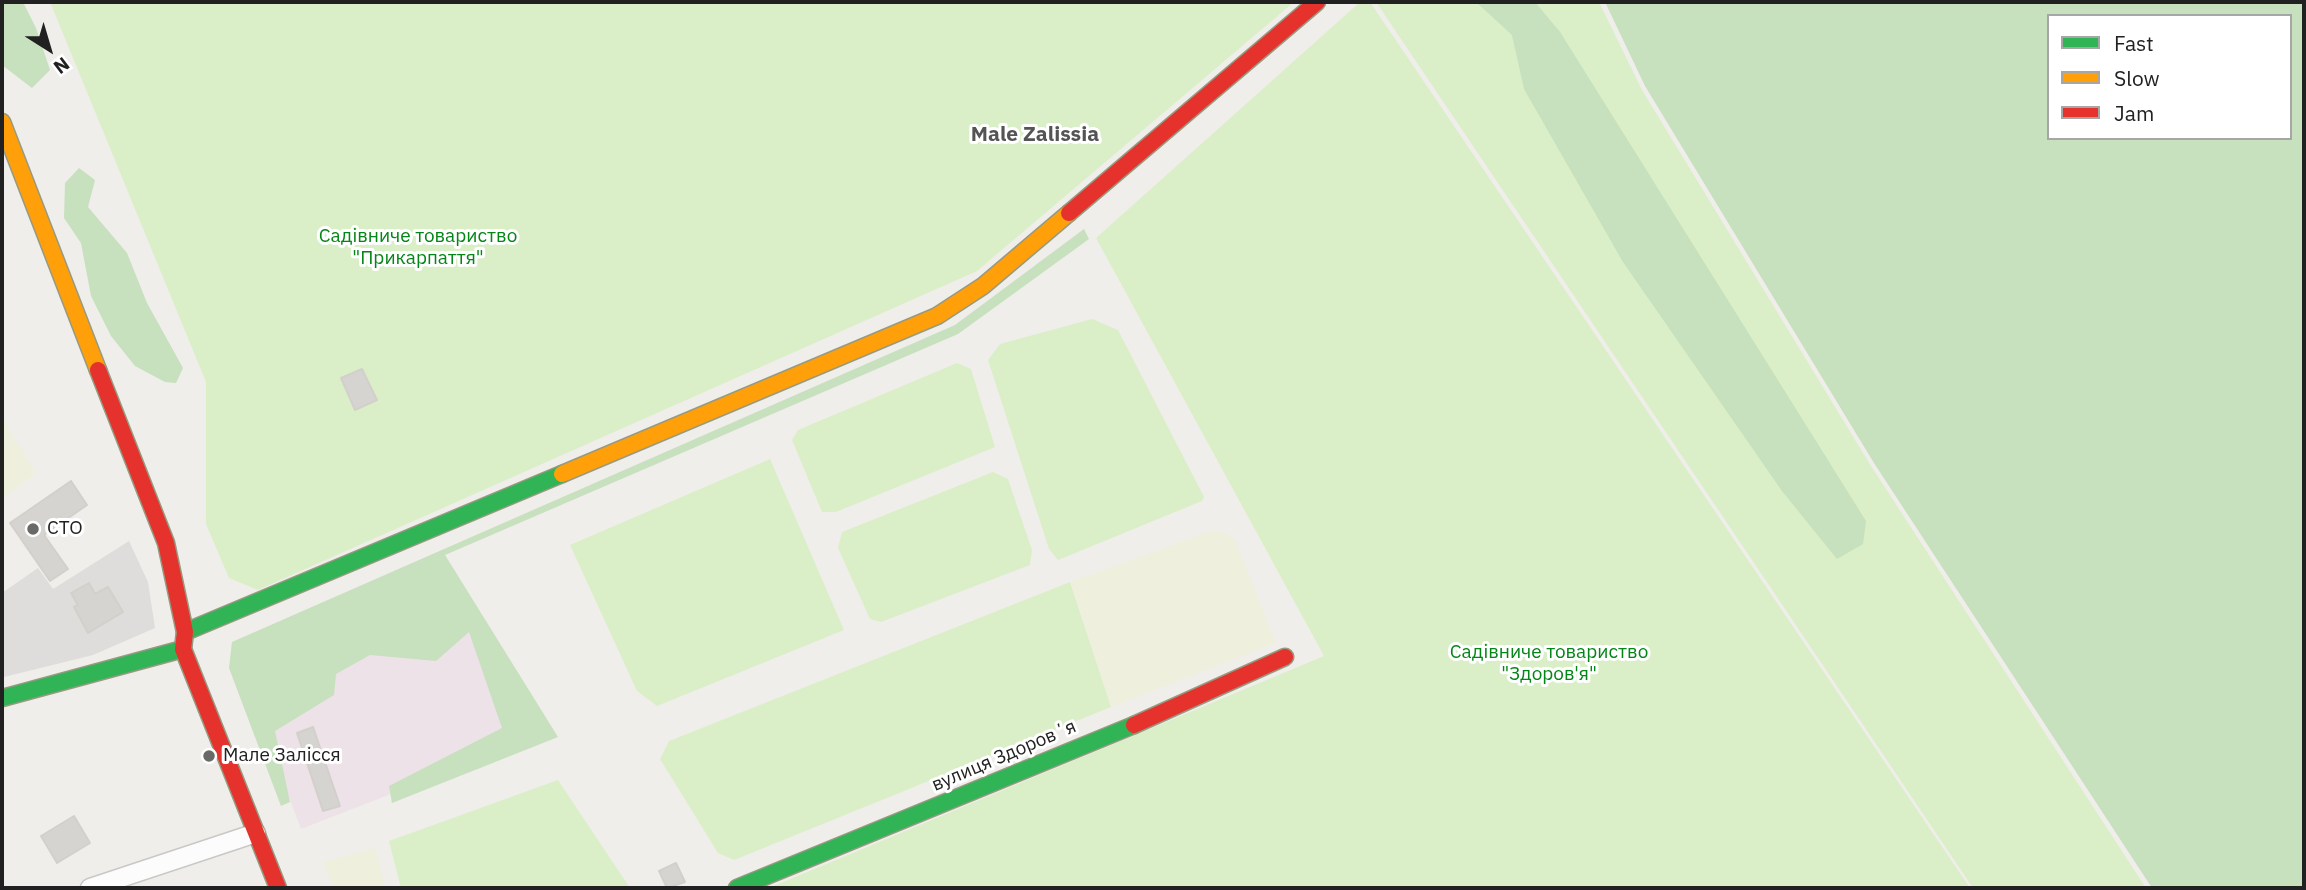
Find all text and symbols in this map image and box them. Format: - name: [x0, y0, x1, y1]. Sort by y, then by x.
- north arrow: [14, 14, 84, 84]
- legend: [2047, 14, 2292, 140]
- text: Fast: [2114, 29, 2154, 57]
- text: N: [49, 52, 74, 79]
- text: Slow: [2114, 64, 2160, 92]
- text: Jam: [2114, 99, 2154, 127]
- district label: Male Zalissia: [971, 122, 1099, 148]
- park label: Садівниче товариство "Прикарпаття": [319, 226, 517, 270]
- place label: СТО: [47, 518, 83, 540]
- marker: СТО: [25, 521, 41, 537]
- park label: Садівниче товариство "Здоров'я": [1450, 642, 1648, 686]
- street label: вулиця Здоровʼя: [928, 715, 1080, 797]
- place label: Мале Залісся: [223, 745, 341, 767]
- marker: Мале Залісся: [201, 748, 217, 764]

